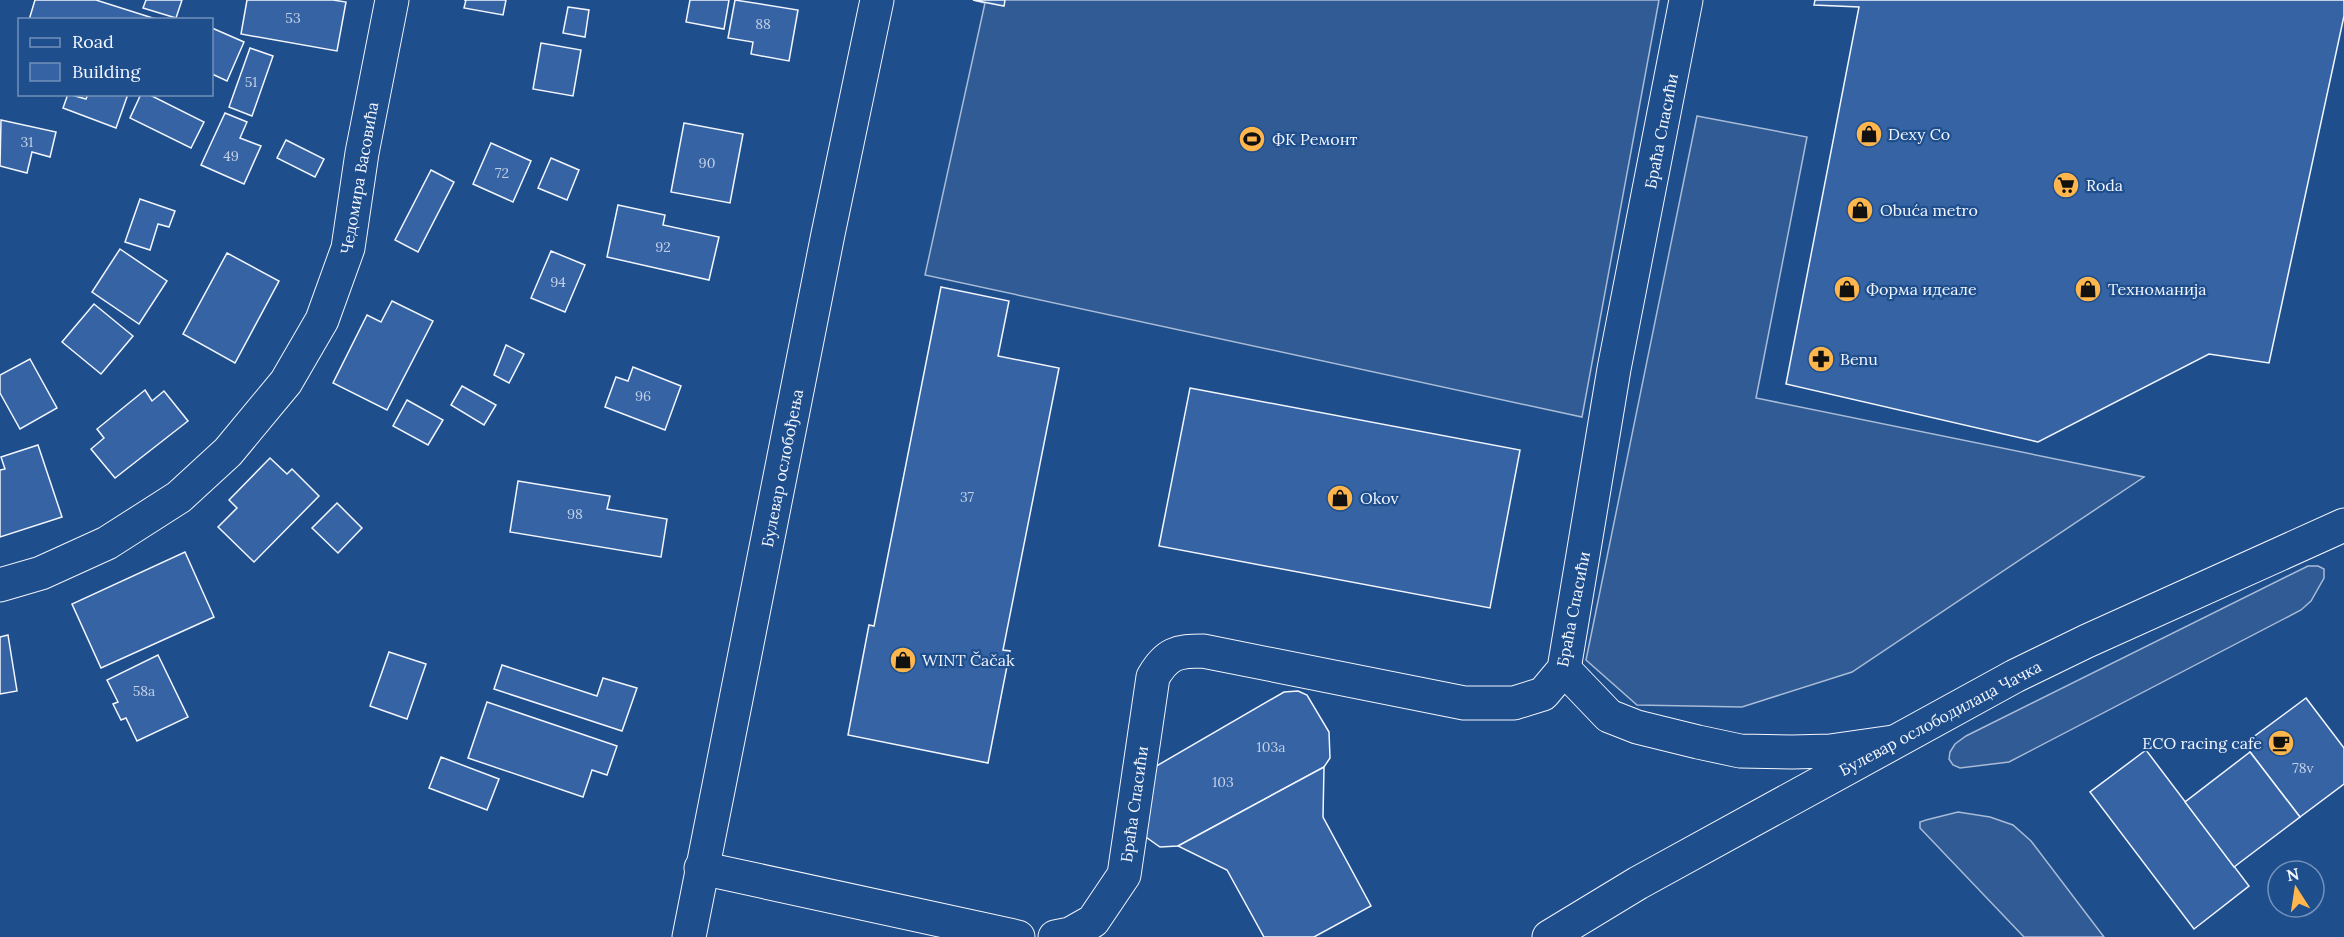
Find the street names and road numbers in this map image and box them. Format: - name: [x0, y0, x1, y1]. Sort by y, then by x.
- street label: Браћа Спасићи: [1640, 72, 1682, 190]
- street label: Чедомира Васовића: [336, 100, 382, 256]
- street label: Булевар ослобођења: [757, 387, 807, 549]
- street label: Браћа Спасићи: [1552, 550, 1594, 668]
- street label: Булевар ослободилаца Чачка: [1835, 656, 2045, 780]
- street label: Браћа Спасићи: [1116, 745, 1152, 863]

